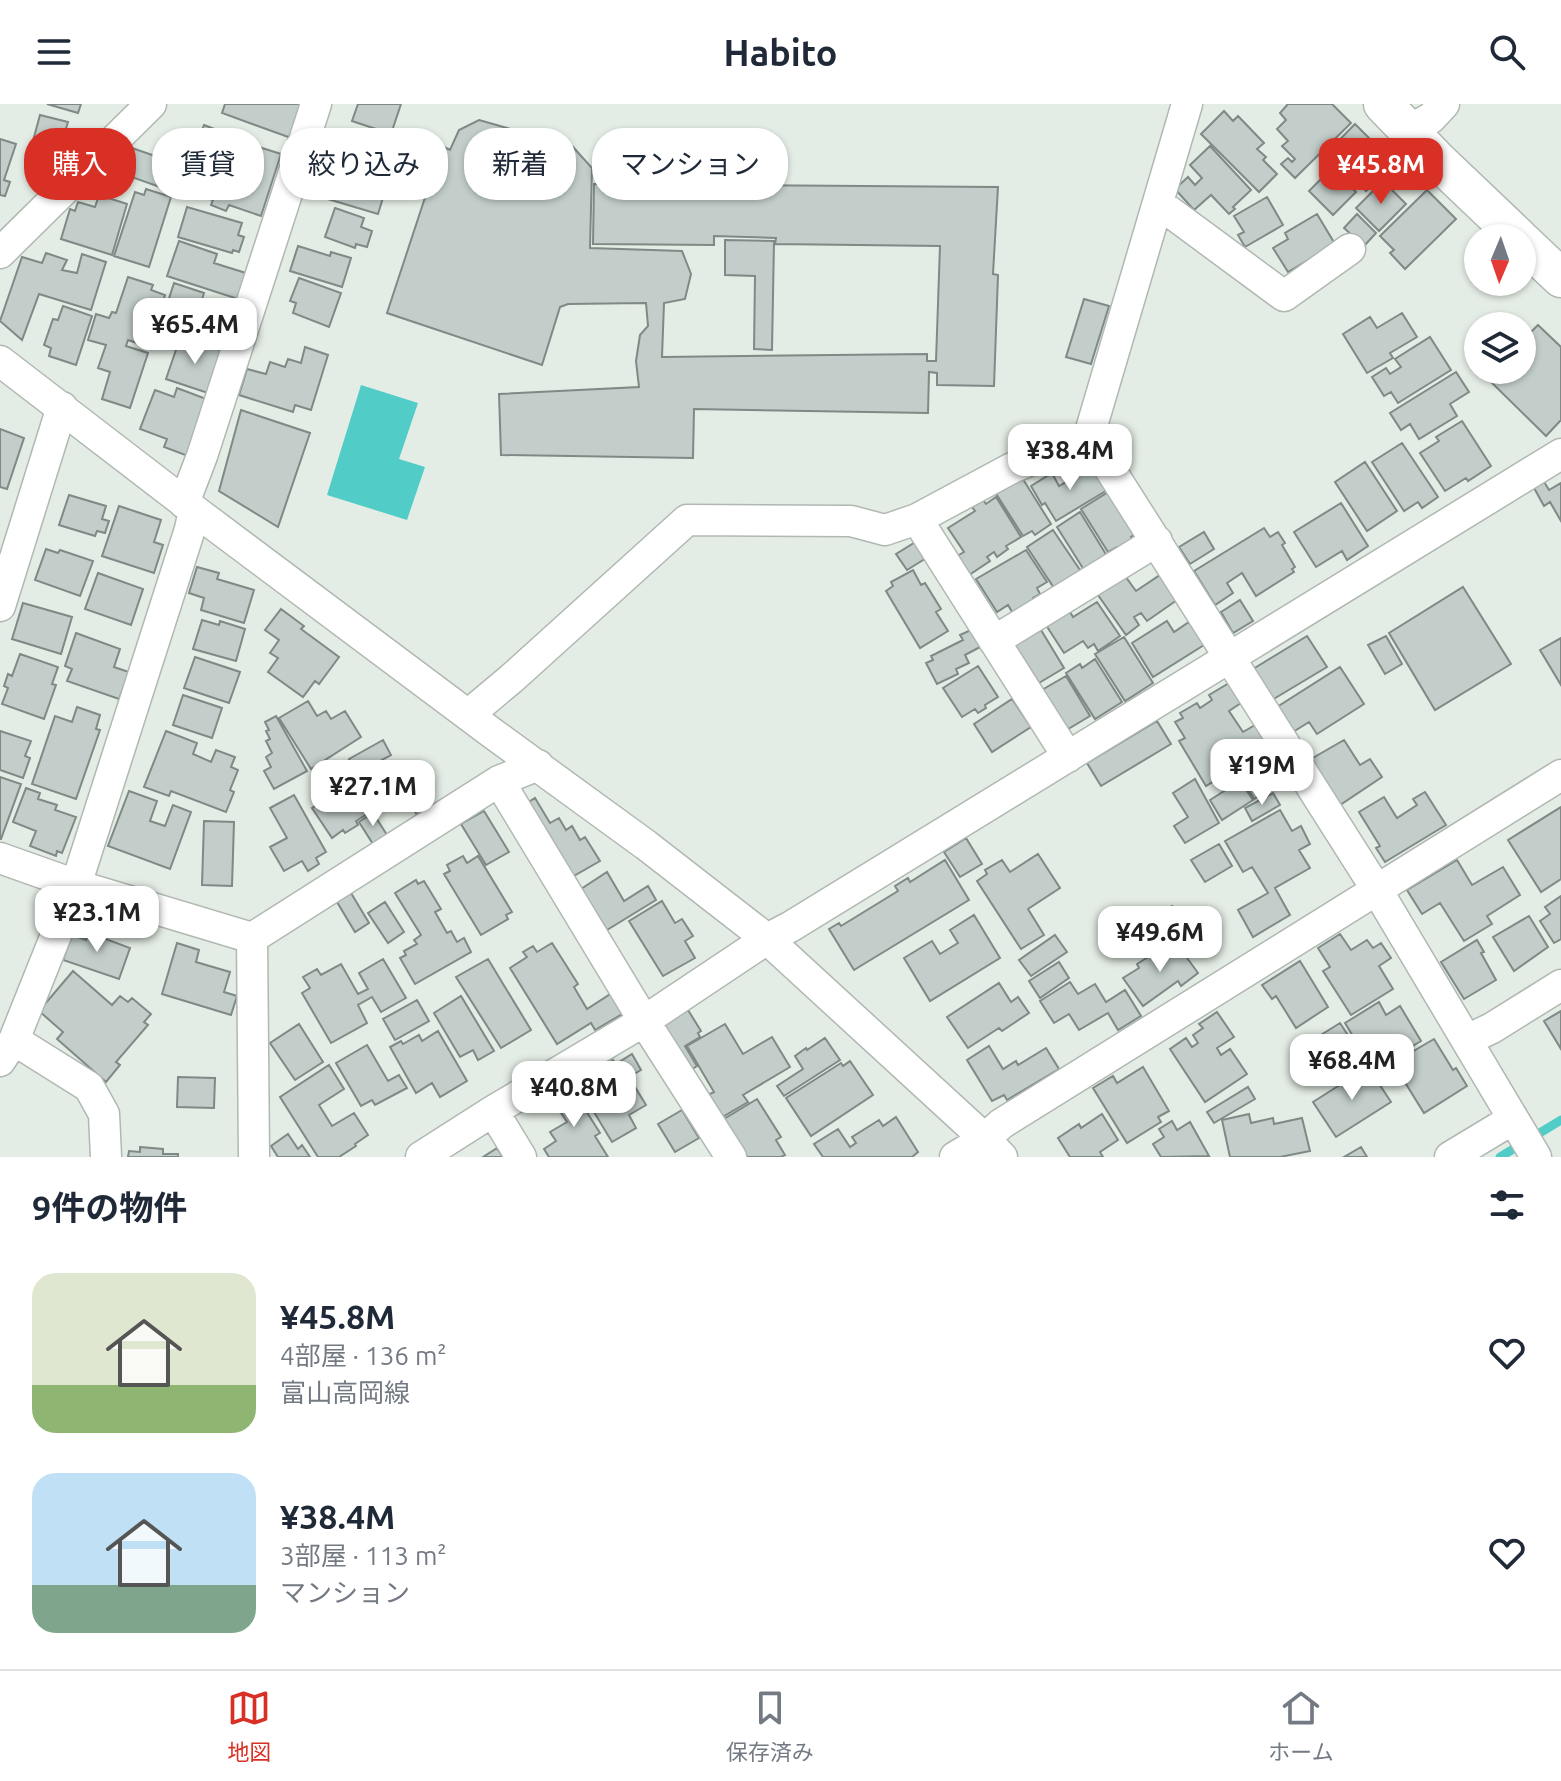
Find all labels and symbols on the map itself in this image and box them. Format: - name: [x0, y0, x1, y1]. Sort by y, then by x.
- pin: ¥45.8M: [1316, 138, 1446, 206]
- north arrow: [1464, 224, 1536, 296]
- pin: ¥65.4M: [130, 298, 260, 366]
- pin: ¥38.4M: [1005, 424, 1135, 492]
- pin: ¥19M: [1215, 739, 1309, 807]
- pin: ¥27.1M: [308, 760, 438, 828]
- pin: ¥23.1M: [32, 886, 162, 954]
- pin: ¥49.6M: [1095, 906, 1225, 974]
- pin: ¥68.4M: [1287, 1034, 1417, 1102]
- pin: ¥40.8M: [509, 1061, 639, 1129]

